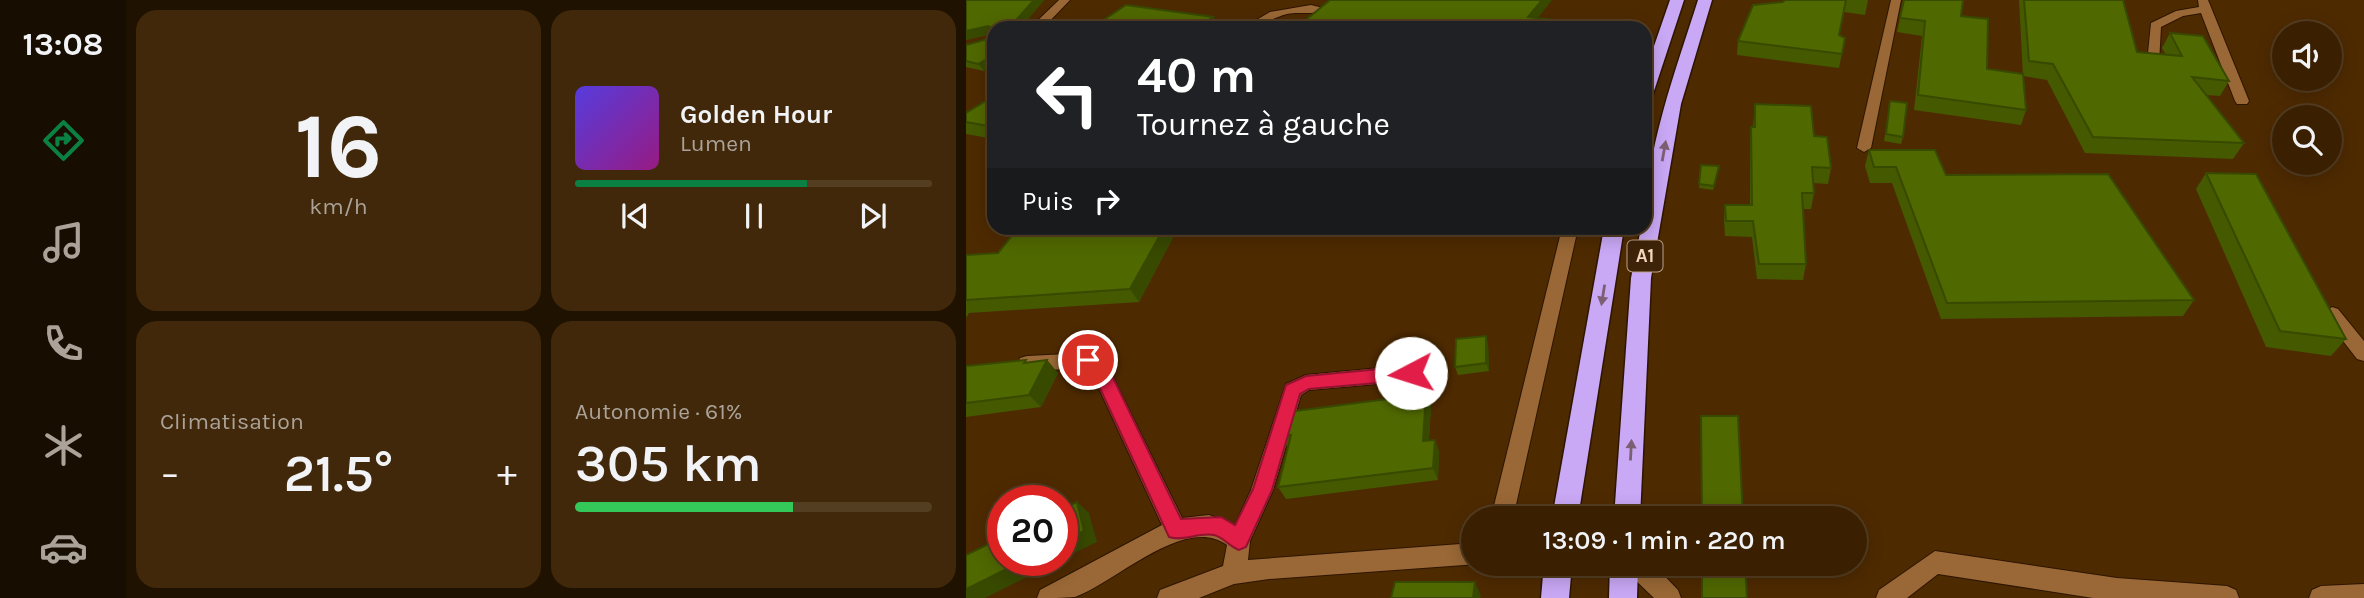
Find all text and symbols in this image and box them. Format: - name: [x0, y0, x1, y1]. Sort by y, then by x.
- map controls: [2272, 21, 2342, 175]
- button: sound: [2272, 21, 2342, 91]
- text: 13:08: [23, 26, 103, 63]
- text: 40 m: [1137, 47, 1256, 104]
- icon: left: [1022, 49, 1113, 140]
- text: 16: [295, 94, 382, 200]
- text: Golden Hour: [680, 99, 832, 130]
- button: search: [2272, 105, 2342, 175]
- text: Tournez à gauche: [1137, 106, 1390, 143]
- icon: directions: [39, 116, 88, 165]
- text: Lumen: [680, 130, 752, 157]
- one-way arrow: [1659, 140, 1670, 162]
- icon: right: [1088, 182, 1126, 220]
- text: Puis: [1022, 186, 1074, 217]
- text: km/h: [309, 193, 368, 220]
- icon: previous: [616, 197, 654, 235]
- icon: pause: [735, 197, 773, 235]
- icon: next: [854, 197, 892, 235]
- icon: music: [39, 218, 88, 267]
- road number: A1: [1628, 240, 1662, 272]
- one-way arrow: [1597, 284, 1608, 306]
- icon: phone: [39, 319, 88, 368]
- pin: [1058, 330, 1118, 390]
- position arrow: [1374, 336, 1448, 410]
- icon: arrive: [1069, 341, 1107, 379]
- text: Autonomie · 61%: [575, 398, 742, 425]
- text: Climatisation: [160, 408, 304, 435]
- icon: climate: [39, 421, 88, 470]
- text: 305 km: [575, 433, 762, 494]
- one-way arrow: [1626, 439, 1637, 461]
- text: 21.5°: [284, 443, 393, 504]
- text: −: [160, 451, 180, 496]
- text: +: [497, 451, 517, 496]
- speed limit sign: 20: [987, 485, 1078, 576]
- icon: car: [39, 523, 88, 572]
- text: 13:09 · 1 min · 220 m: [1543, 525, 1785, 556]

